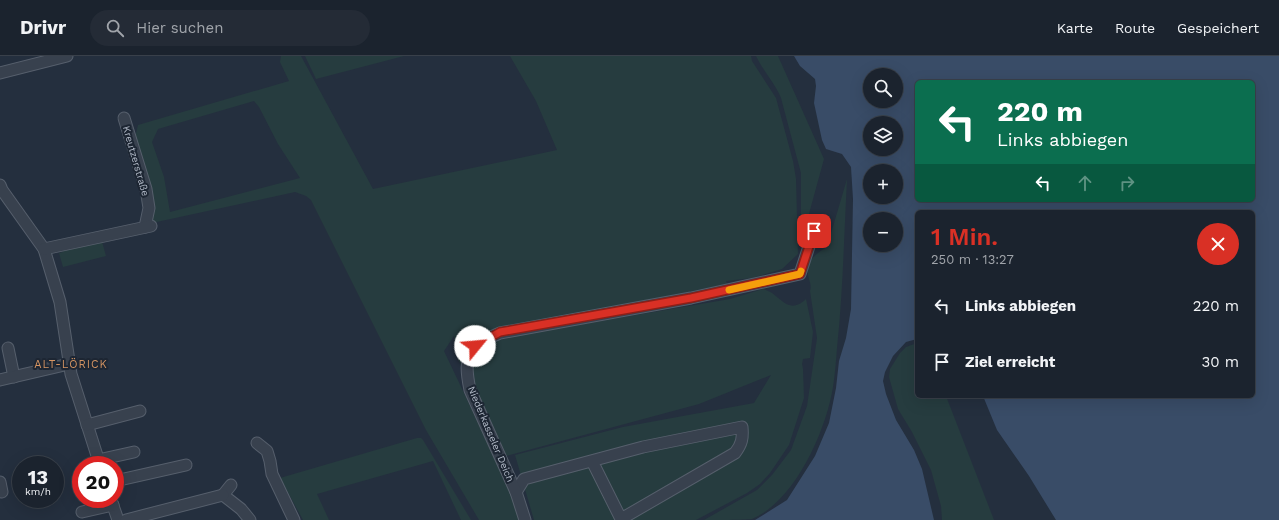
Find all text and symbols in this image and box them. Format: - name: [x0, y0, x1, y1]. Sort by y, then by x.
- search box: [90, 10, 370, 46]
- text: Drivr: [20, 16, 66, 39]
- icon: search: [104, 17, 126, 39]
- text: Hier suchen: [136, 19, 223, 37]
- text: Karte: [1057, 20, 1093, 36]
- text: Route: [1115, 20, 1155, 36]
- text: Gespeichert: [1177, 20, 1259, 36]
- map controls: [863, 68, 903, 252]
- button: search: [863, 68, 903, 108]
- text: 220 m: [997, 95, 1083, 128]
- icon: left: [931, 96, 983, 148]
- button: layers: [863, 116, 903, 156]
- street label: Kreutzerstraße: [121, 125, 151, 198]
- text: Links abbiegen: [997, 129, 1128, 150]
- button: +: [863, 164, 903, 204]
- icon: left: [1032, 172, 1054, 194]
- icon: ahead: [1074, 172, 1096, 194]
- icon: right: [1116, 172, 1138, 194]
- button: −: [863, 212, 903, 252]
- pin: [797, 214, 831, 248]
- icon: arrive: [803, 220, 825, 242]
- text: 1 Min.: [931, 223, 998, 251]
- button: close: [1197, 223, 1239, 265]
- text: 250 m · 13:27: [931, 252, 1014, 267]
- icon: left: [931, 295, 953, 317]
- text: Links abbiegen: [965, 297, 1076, 315]
- text: 220 m: [1193, 297, 1239, 315]
- position arrow: [454, 325, 496, 367]
- icon: arrive: [931, 351, 953, 373]
- text: Ziel erreicht: [965, 353, 1055, 371]
- text: 30 m: [1202, 353, 1239, 371]
- district label: ALT-LÖRICK: [34, 357, 108, 371]
- street label: Niederkasseler Deich: [466, 384, 516, 484]
- speed limit sign: 20: [72, 456, 124, 508]
- text: 13: [28, 465, 48, 489]
- text: km/h: [25, 486, 51, 497]

